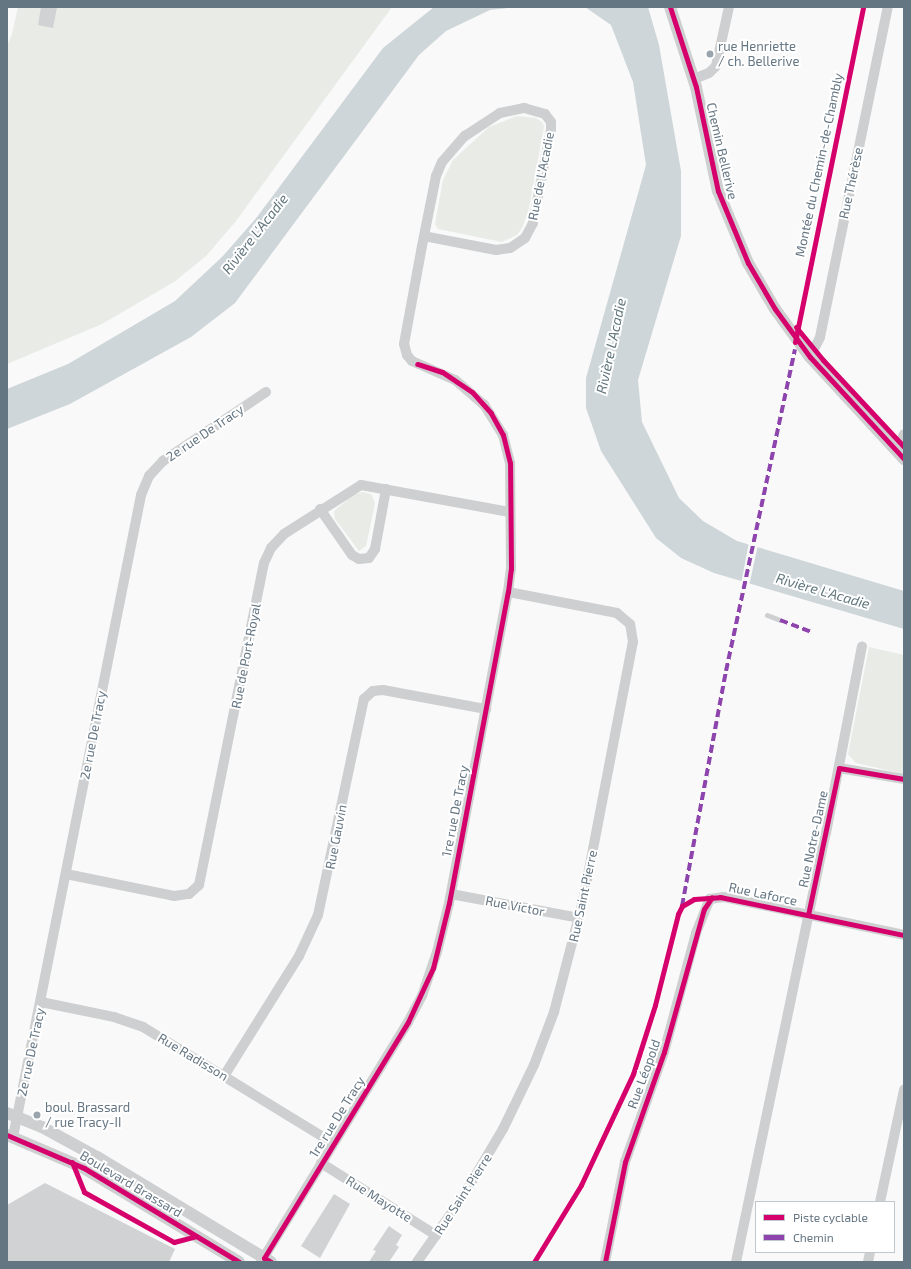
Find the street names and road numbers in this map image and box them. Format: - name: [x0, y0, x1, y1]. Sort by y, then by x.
- street label: Montée du Chemin-de-Chambly: [792, 72, 846, 258]
- street label: Chemin Bellerive: [703, 101, 741, 201]
- street label: Rue de L'Acadie: [525, 130, 557, 222]
- street label: Rue Thérèse: [836, 146, 866, 220]
- street label: 2e rue De Tracy: [163, 401, 247, 465]
- street label: Rue de Port-Royal: [228, 602, 264, 710]
- street label: 2e rue De Tracy: [77, 689, 109, 781]
- street label: 1re rue De Tracy: [438, 764, 472, 858]
- street label: Rue Notre-Dame: [795, 789, 831, 889]
- street label: Rue Gauvin: [322, 803, 350, 871]
- street label: Rue Saint Pierre: [566, 849, 600, 943]
- street label: Rue Laforce: [727, 879, 799, 909]
- street label: Rue Victor: [484, 893, 546, 919]
- street label: 2e rue De Tracy: [14, 1006, 48, 1098]
- street label: Rue Radisson: [155, 1030, 231, 1084]
- street label: Rue Léopold: [624, 1037, 664, 1111]
- street label: 1re rue De Tracy: [306, 1073, 368, 1161]
- street label: Boulevard Brassard: [77, 1147, 185, 1221]
- street label: Rue Saint Pierre: [431, 1151, 495, 1237]
- street label: Rue Mayotte: [343, 1173, 415, 1225]

